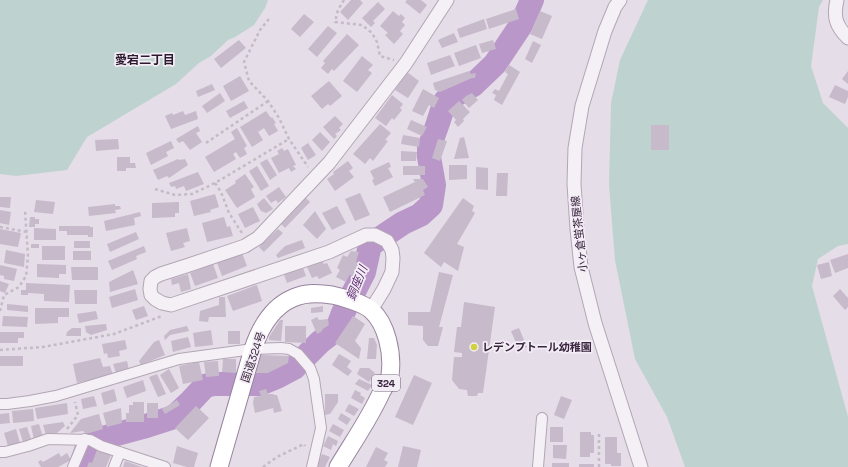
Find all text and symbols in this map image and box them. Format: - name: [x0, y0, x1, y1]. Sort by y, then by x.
- district label: 愛宕二丁目: [115, 52, 175, 68]
- street label: 小ヶ倉蛍茶屋線: [568, 195, 590, 273]
- water label: 銅座川: [343, 261, 372, 303]
- street label: 国道324号: [238, 330, 268, 384]
- place label: レデンプトール幼稚園: [482, 340, 592, 354]
- marker: レデンプトール幼稚園: [469, 342, 479, 352]
- road number: 324: [372, 375, 400, 391]

